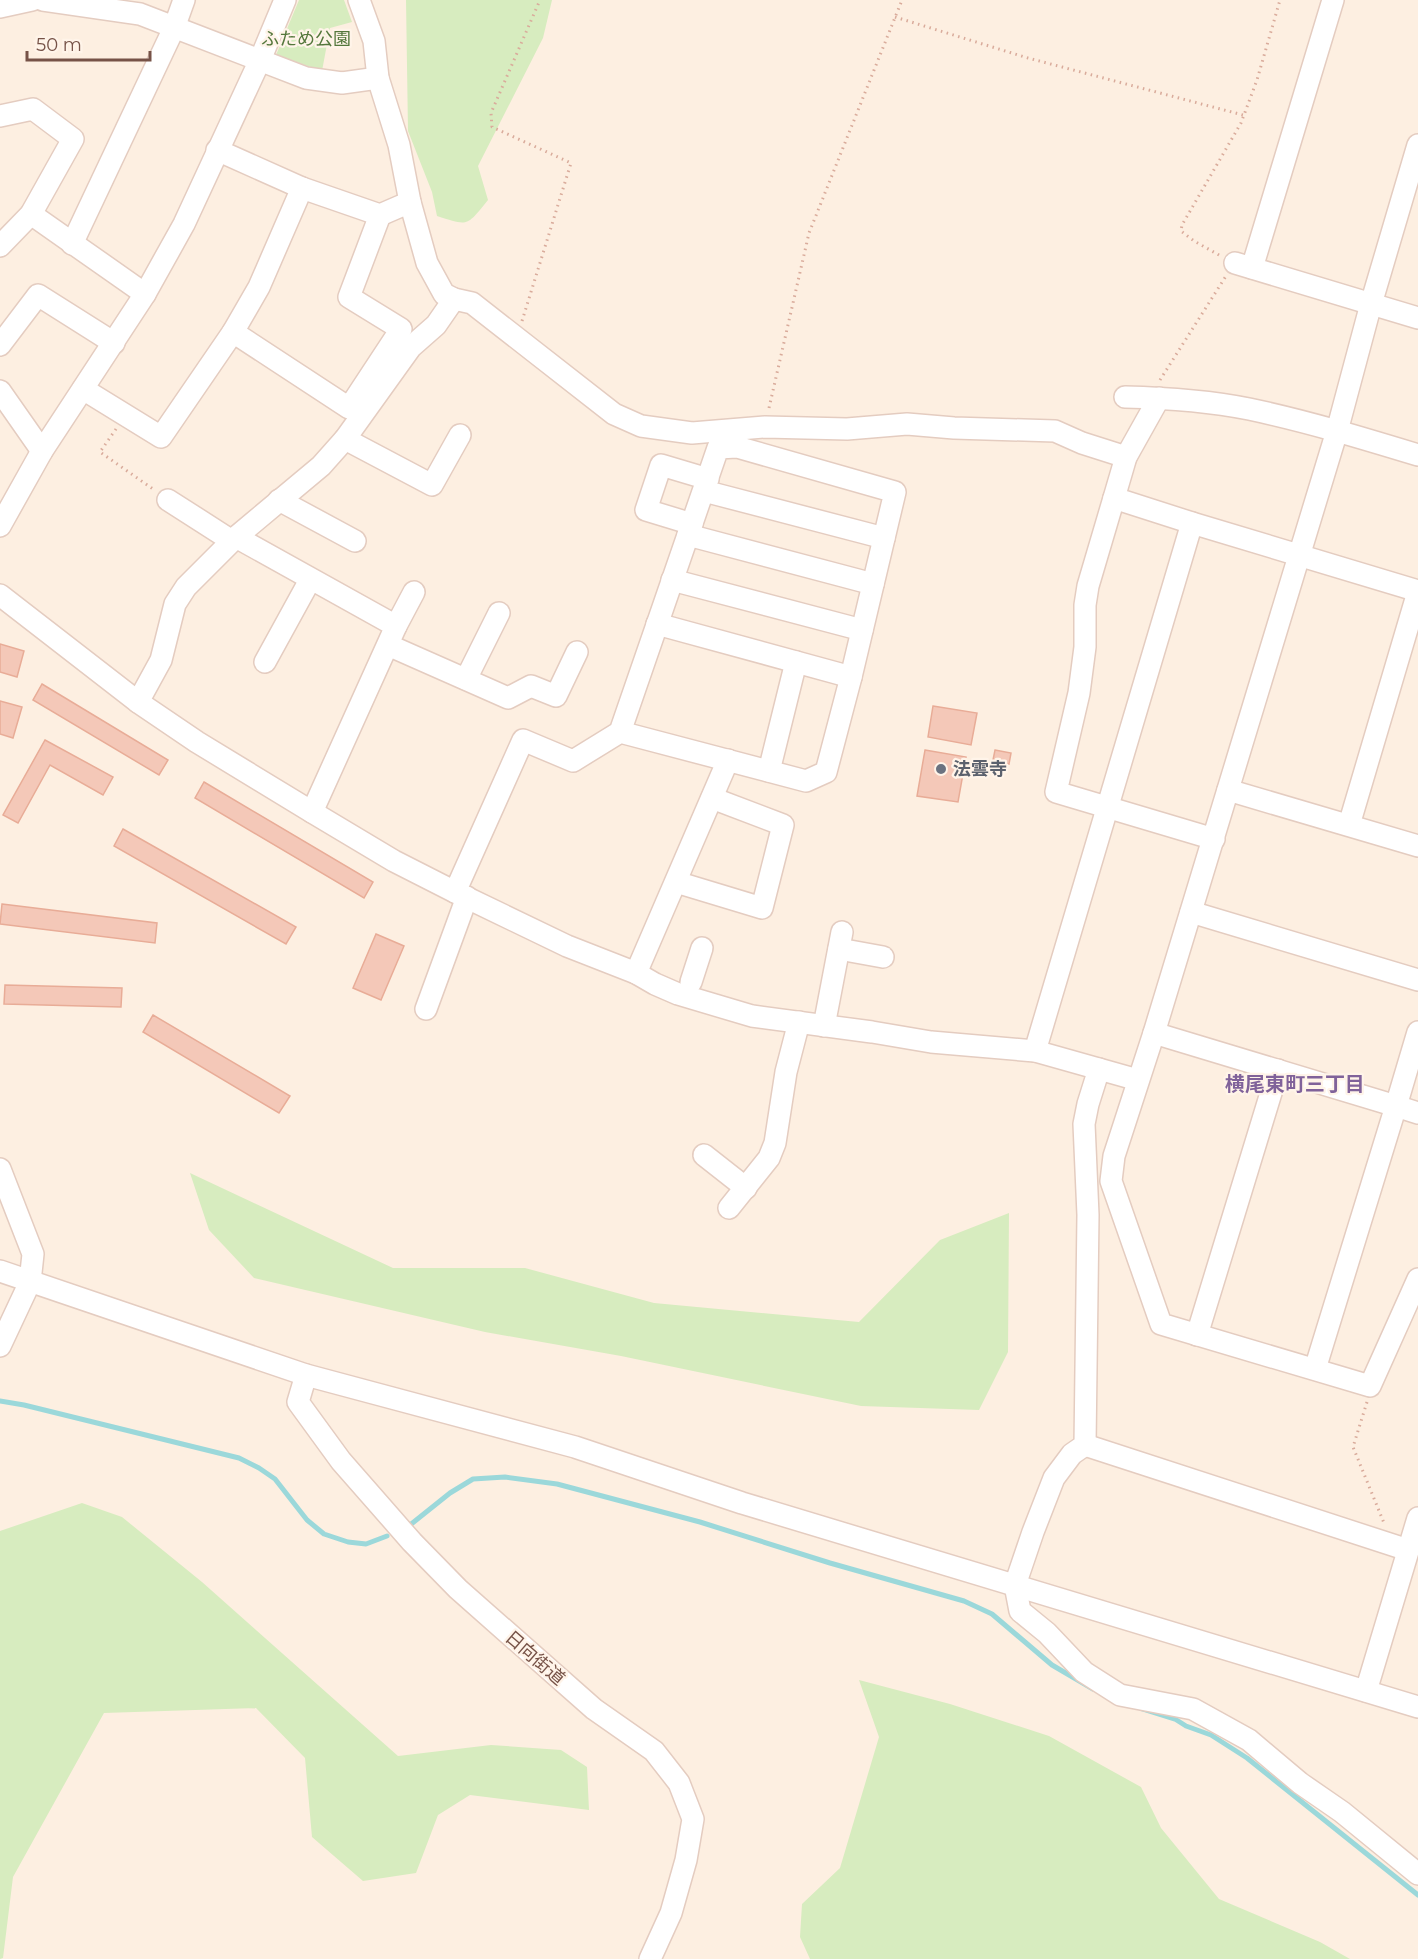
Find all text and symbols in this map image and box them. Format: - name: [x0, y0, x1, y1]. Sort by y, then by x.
- scale bar: [27, 24, 150, 62]
- park label: ふため公園: [261, 28, 351, 50]
- text: 50 m: [36, 34, 82, 56]
- place label: 法雲寺: [953, 758, 1007, 780]
- marker: 法雲寺: [934, 762, 948, 776]
- district label: 横尾東町三丁目: [1225, 1072, 1365, 1096]
- street label: 日向街道: [501, 1626, 569, 1690]

